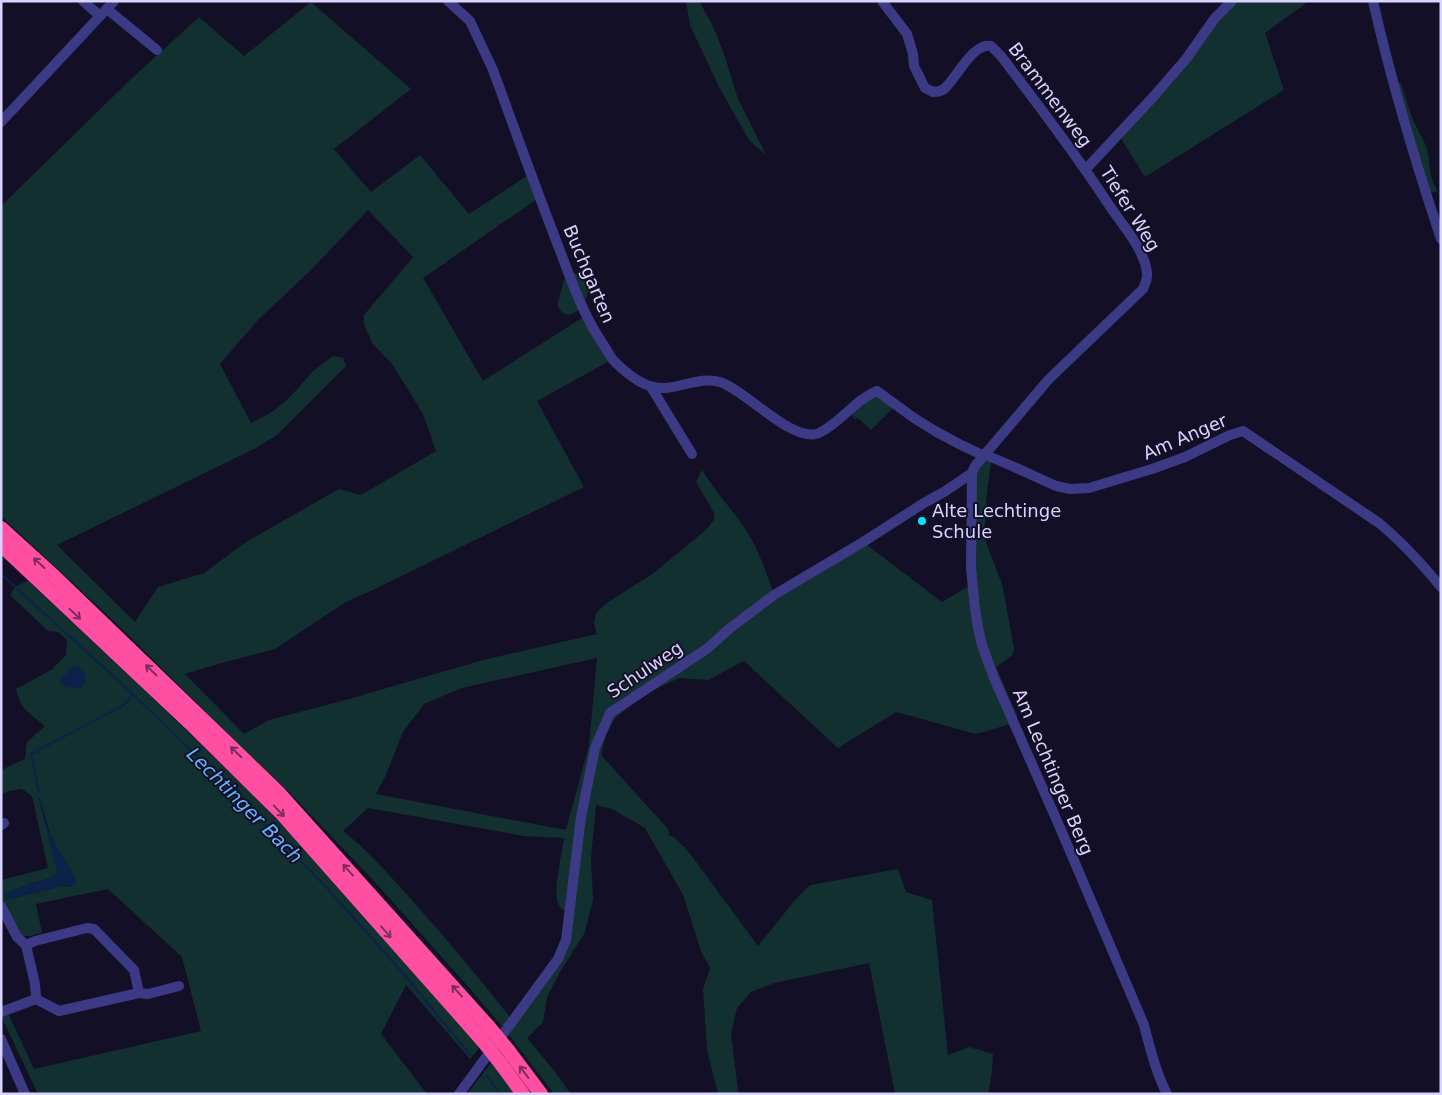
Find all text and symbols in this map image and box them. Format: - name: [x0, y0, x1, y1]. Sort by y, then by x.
- street label: Brammenweg: [1004, 38, 1097, 151]
- street label: Tiefer Weg: [1095, 161, 1165, 255]
- street label: Buchgarten: [559, 222, 620, 326]
- street label: Am Anger: [1140, 409, 1231, 464]
- place label: Alte Lechtinge Schule: [932, 500, 1061, 542]
- marker: Alte Lechtinge Schule: [916, 515, 928, 527]
- one-way arrow: [33, 557, 46, 569]
- one-way arrow: [68, 608, 81, 620]
- street label: Schulweg: [603, 637, 686, 702]
- one-way arrow: [145, 664, 157, 676]
- street label: Am Lechtinger Berg: [1009, 685, 1098, 858]
- water label: Lechtinger Bach: [183, 743, 307, 867]
- one-way arrow: [230, 746, 243, 758]
- one-way arrow: [273, 804, 285, 817]
- one-way arrow: [342, 864, 354, 877]
- one-way arrow: [381, 926, 392, 939]
- one-way arrow: [451, 984, 463, 997]
- one-way arrow: [519, 1066, 530, 1079]

